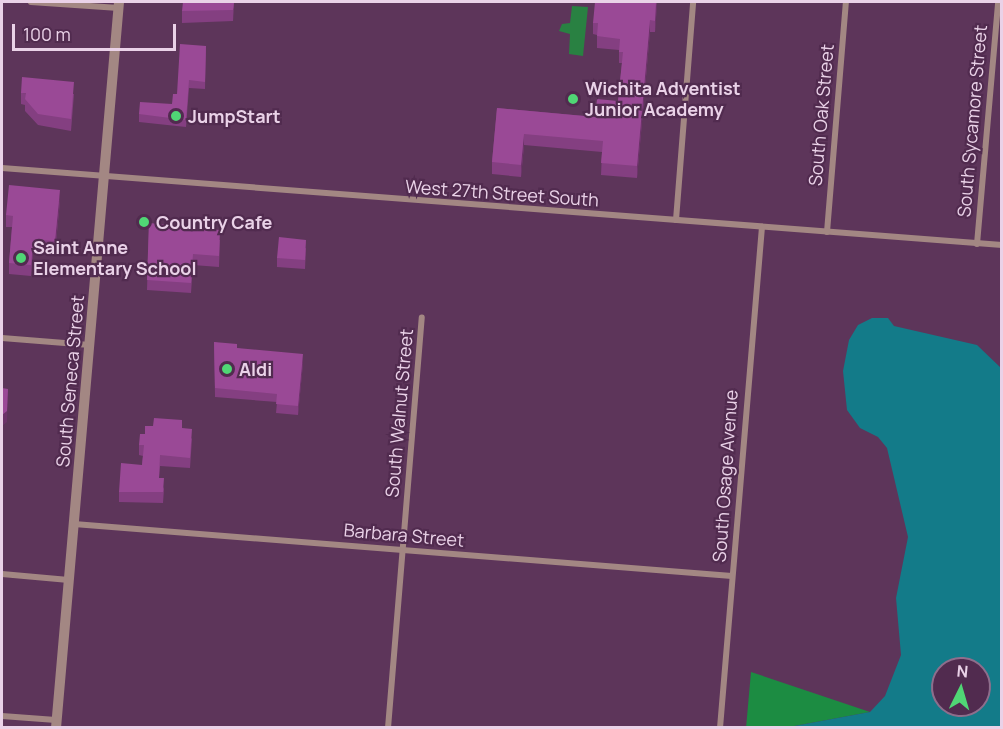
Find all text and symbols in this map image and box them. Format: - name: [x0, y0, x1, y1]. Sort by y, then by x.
- scale bar: [15, 12, 178, 50]
- text: 100 m: [23, 22, 71, 46]
- street label: South Sycamore Street: [953, 24, 991, 218]
- street label: South Oak Street: [804, 43, 838, 187]
- place label: Wichita Adventist Junior Academy: [585, 78, 741, 121]
- marker: Wichita Adventist Junior Academy: [566, 92, 580, 106]
- place label: JumpStart: [188, 105, 281, 127]
- marker: JumpStart: [169, 109, 183, 123]
- street label: West 27th Street South: [404, 175, 600, 211]
- place label: Country Cafe: [156, 211, 272, 233]
- marker: Country Cafe: [137, 215, 151, 229]
- place label: Saint Anne Elementary School: [33, 237, 196, 280]
- marker: Saint Anne Elementary School: [14, 251, 28, 265]
- street label: South Seneca Street: [52, 294, 88, 468]
- street label: South Walnut Street: [381, 328, 417, 498]
- place label: Aldi: [239, 358, 272, 380]
- marker: Aldi: [220, 362, 234, 376]
- street label: South Osage Avenue: [708, 389, 742, 563]
- street label: Barbara Street: [343, 519, 465, 551]
- north arrow: [931, 657, 991, 717]
- text: N: [956, 660, 969, 683]

